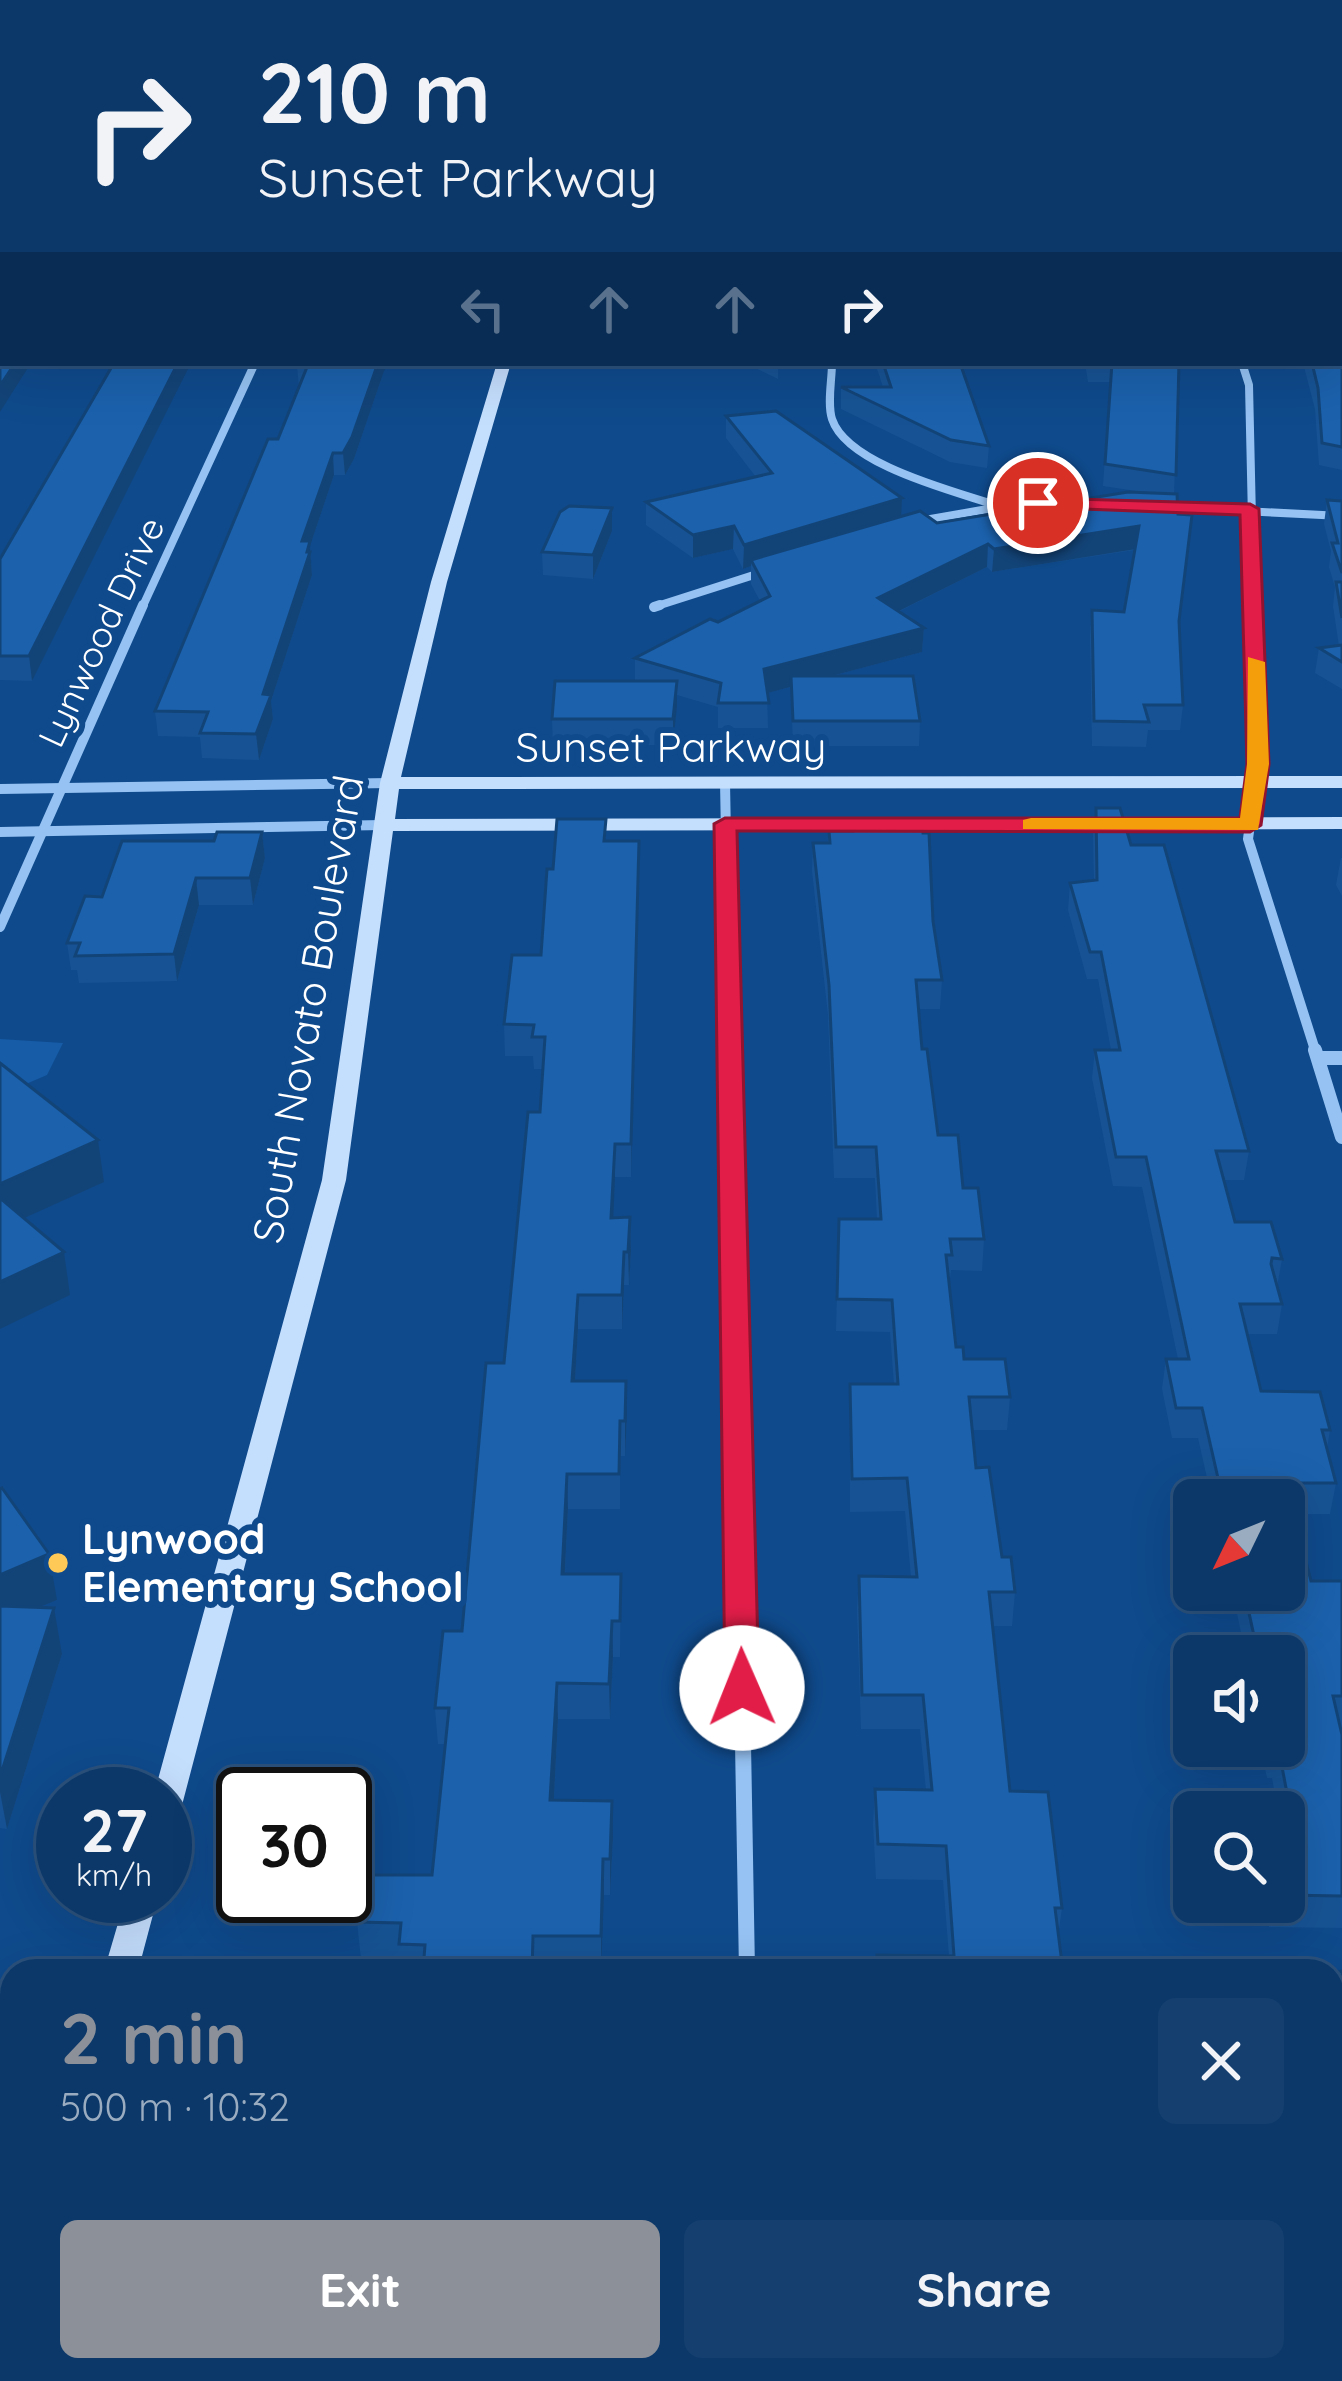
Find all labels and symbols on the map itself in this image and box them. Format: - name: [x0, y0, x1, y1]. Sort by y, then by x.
- pin: [987, 452, 1089, 554]
- street label: Lynwood Drive: [28, 510, 173, 754]
- street label: Sunset Parkway: [516, 720, 826, 773]
- street label: South Novato Boulevard: [240, 771, 375, 1247]
- north arrow: [1173, 1479, 1305, 1611]
- place label: Lynwood Elementary School: [82, 1512, 464, 1613]
- marker: Lynwood Elementary School: [45, 1550, 71, 1576]
- position arrow: [679, 1625, 805, 1751]
- speed limit sign: 30: [216, 1767, 372, 1923]

